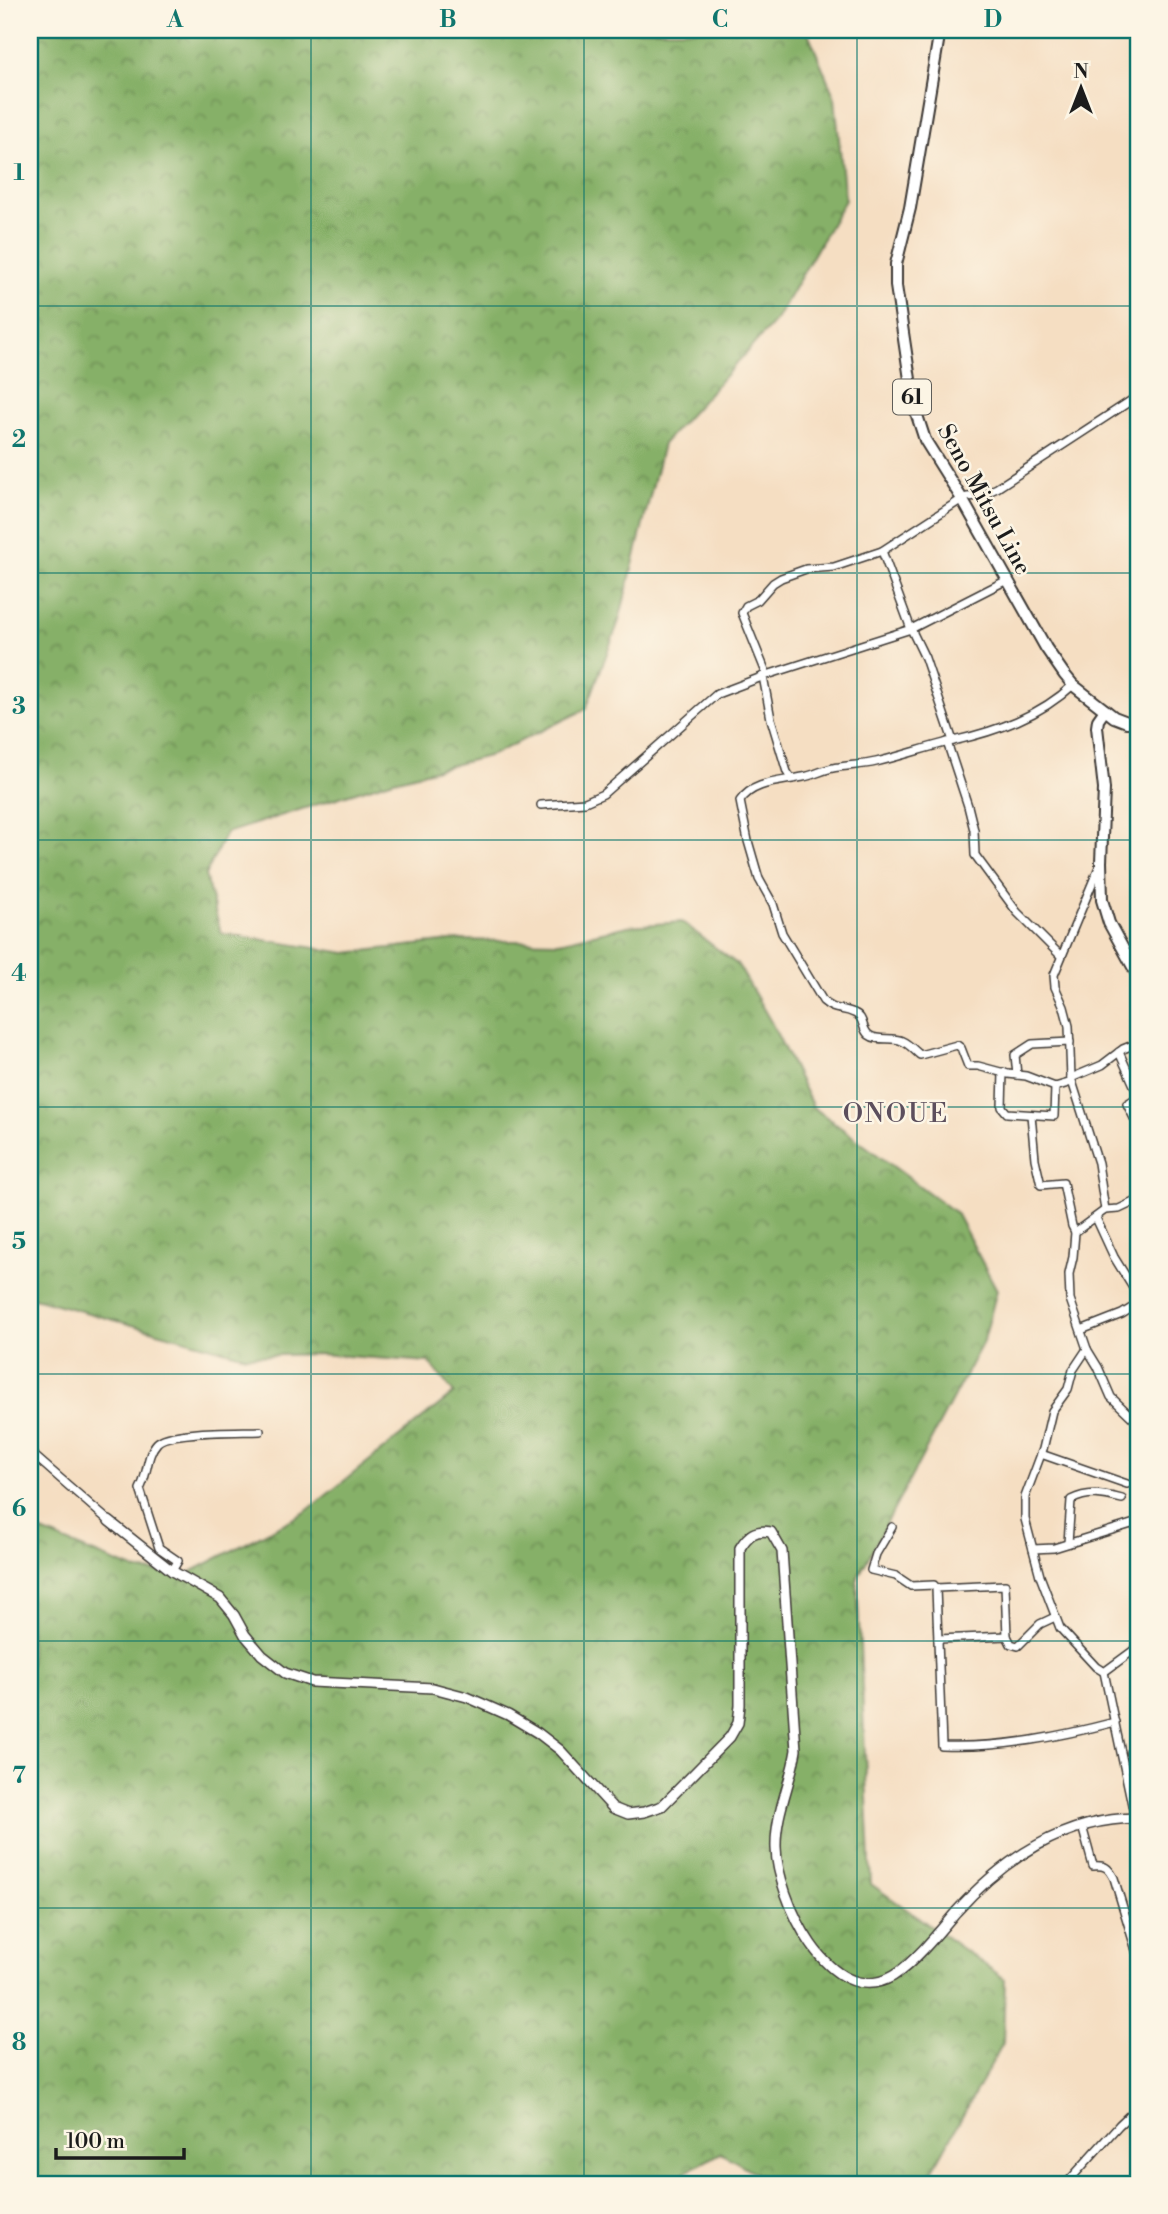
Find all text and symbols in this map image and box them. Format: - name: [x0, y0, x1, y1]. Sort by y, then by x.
- text: A: [166, 6, 184, 34]
- text: B: [439, 6, 457, 34]
- text: C: [712, 6, 728, 34]
- text: D: [984, 6, 1002, 34]
- north arrow: [1046, 52, 1116, 122]
- text: N: [1073, 60, 1089, 84]
- text: 1: [13, 159, 25, 187]
- road number: 61: [893, 380, 931, 414]
- street label: Seno Mitsu Line: [931, 419, 1037, 580]
- text: 2: [12, 426, 26, 454]
- text: 3: [12, 693, 26, 721]
- text: 4: [11, 960, 27, 988]
- district label: ONOUE: [843, 1098, 949, 1130]
- text: 5: [12, 1228, 26, 1256]
- text: 6: [12, 1495, 26, 1523]
- text: 7: [12, 1762, 26, 1790]
- text: 8: [12, 2029, 26, 2057]
- scale bar: [56, 2116, 184, 2160]
- text: 100 m: [66, 2129, 125, 2155]

